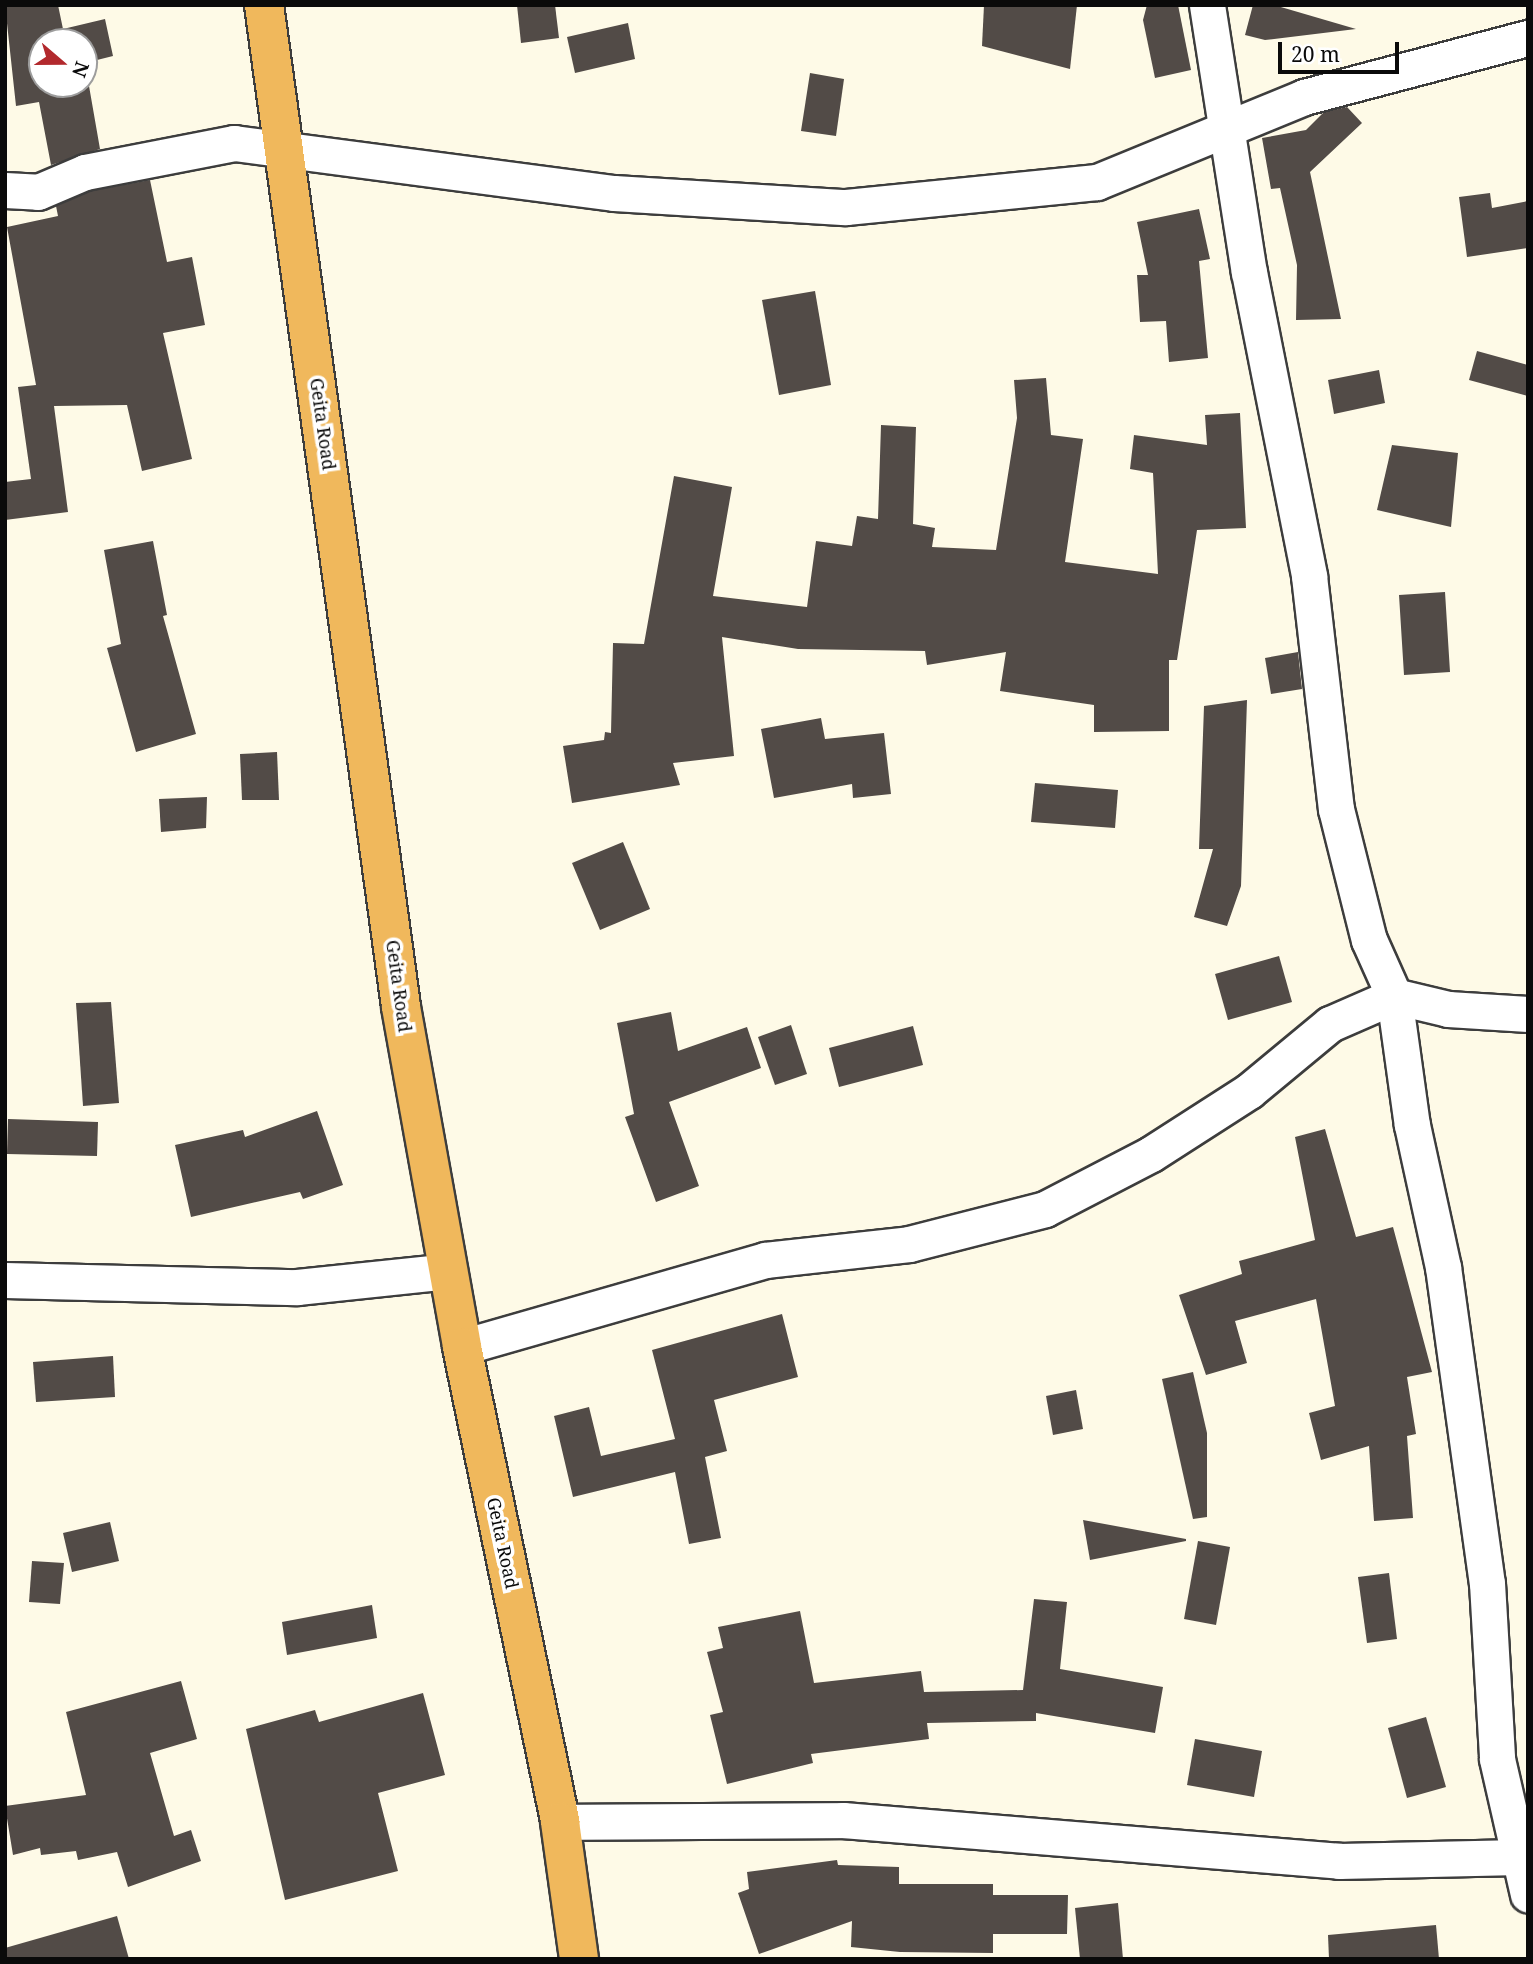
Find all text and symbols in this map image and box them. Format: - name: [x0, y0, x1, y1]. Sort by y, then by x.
- north arrow: [28, 28, 98, 98]
- scale bar: [1281, 28, 1402, 72]
- text: 20 m: [1291, 40, 1340, 68]
- text: N: [66, 58, 96, 81]
- street label: Geita Road: [306, 377, 340, 471]
- street label: Geita Road: [382, 939, 416, 1033]
- street label: Geita Road: [483, 1495, 523, 1591]

